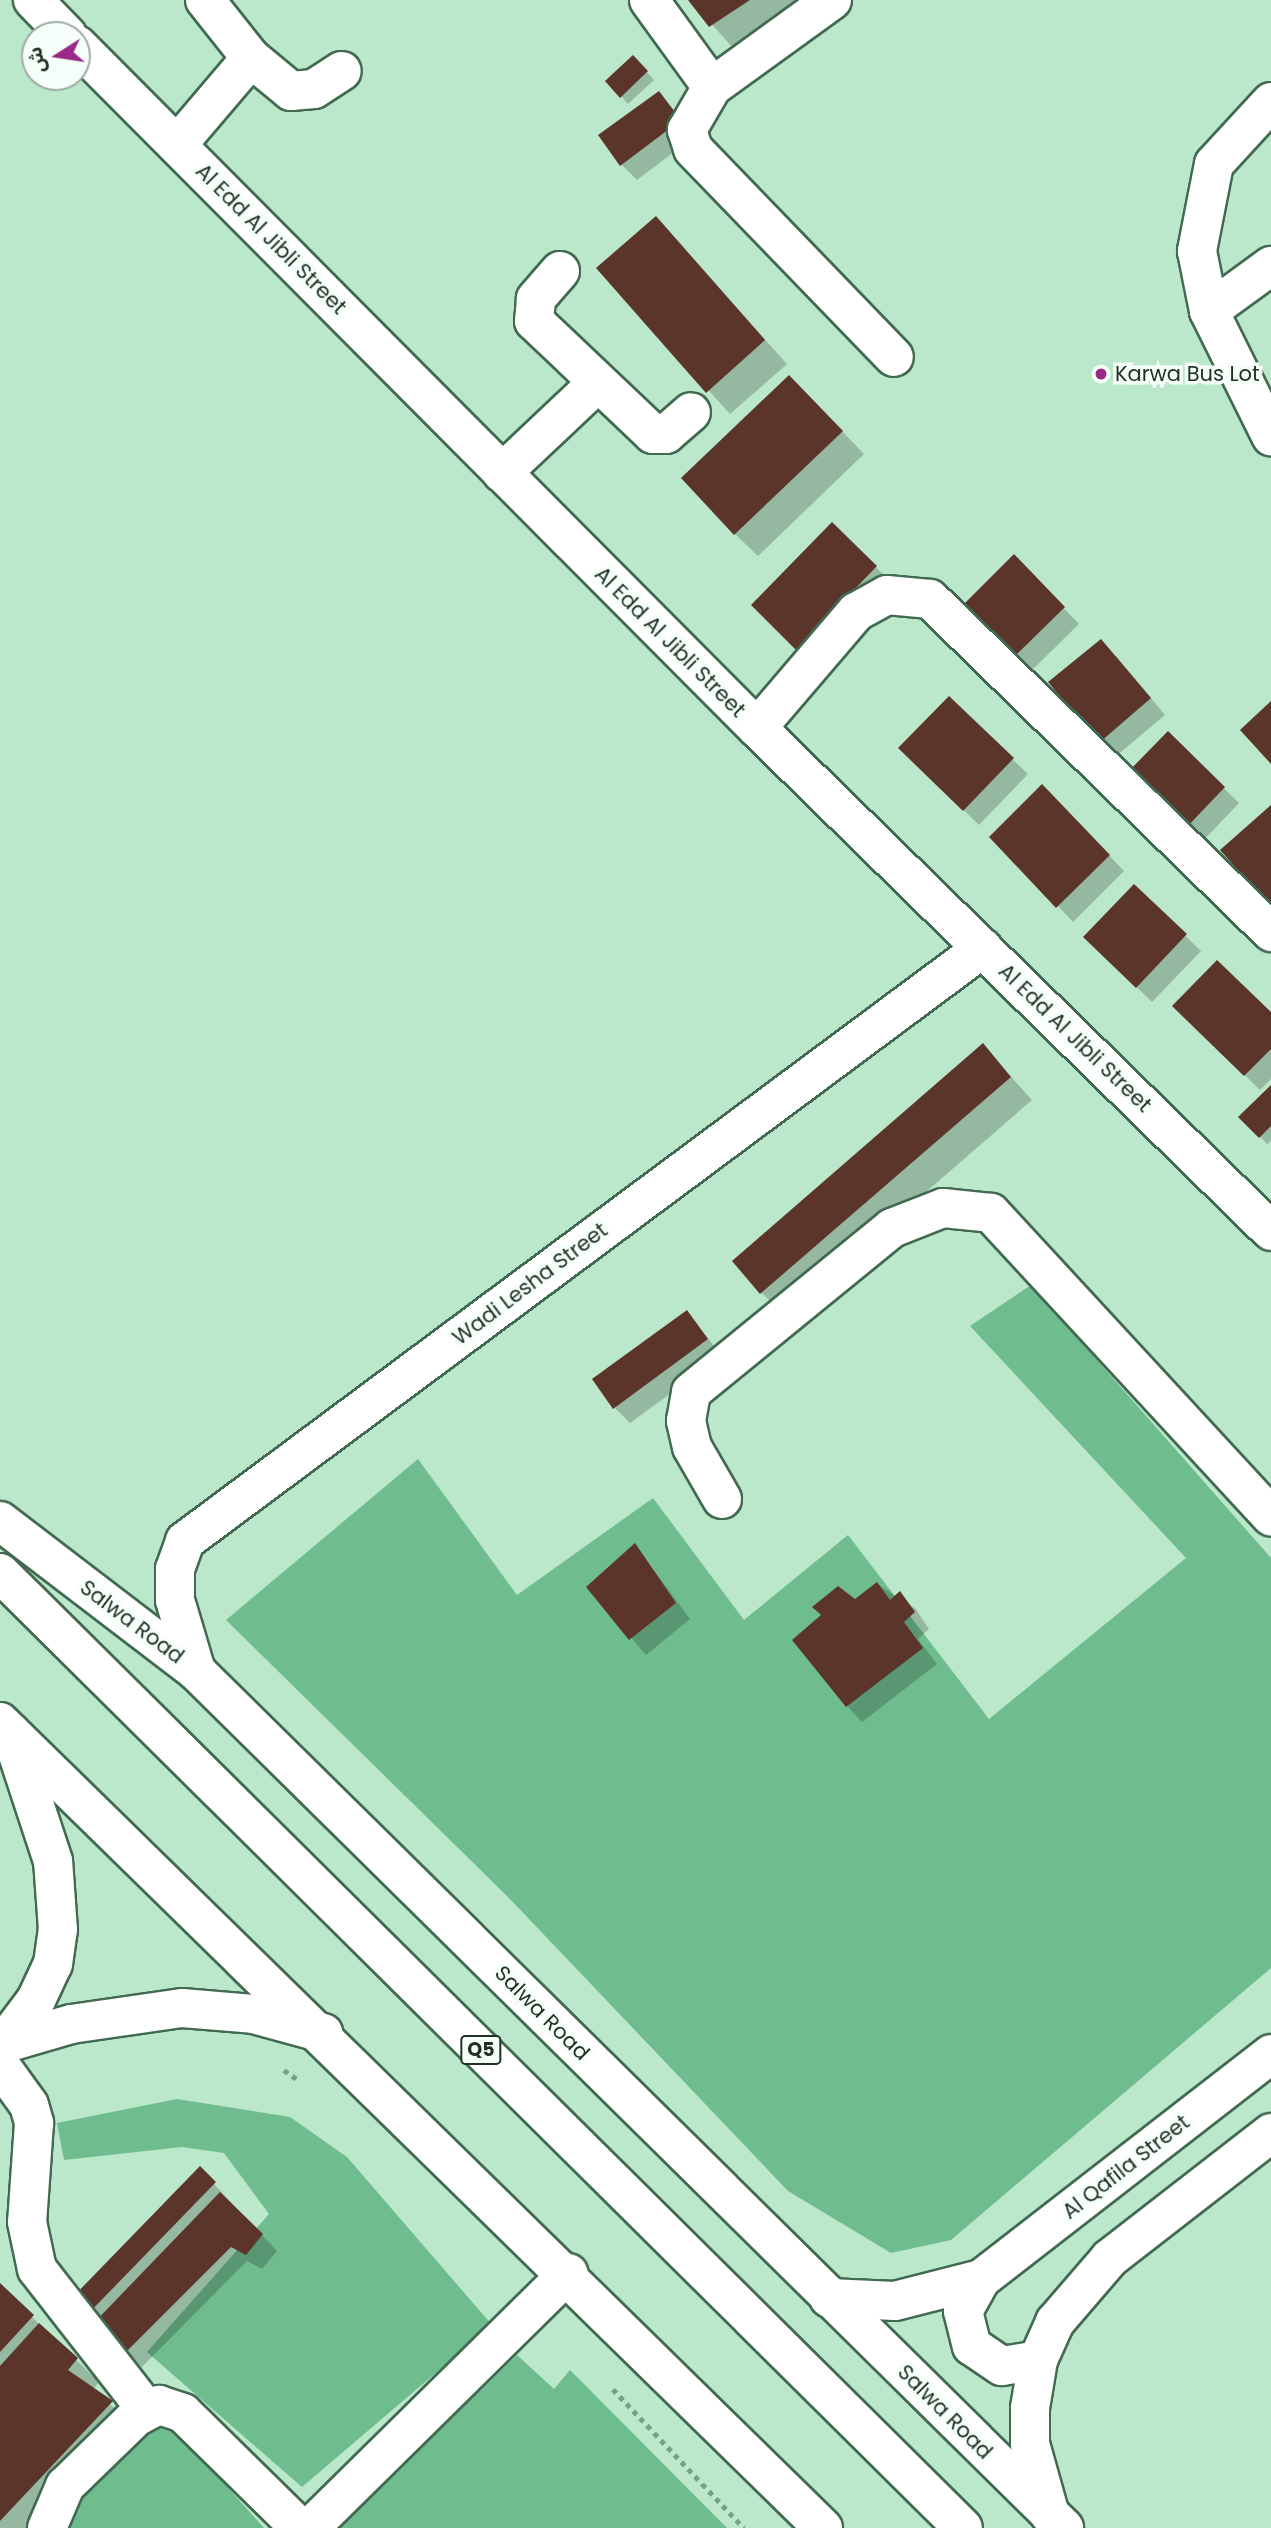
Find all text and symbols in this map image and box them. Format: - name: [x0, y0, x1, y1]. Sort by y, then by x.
- north arrow: [21, 21, 91, 91]
- text: ش: [21, 45, 53, 76]
- street label: Al Edd Al Jibli Street: [190, 158, 352, 320]
- place label: Karwa Bus Lot: [1115, 361, 1260, 387]
- marker: Karwa Bus Lot: [1093, 366, 1109, 382]
- street label: Al Edd Al Jibli Street: [589, 561, 751, 723]
- street label: Al Edd Al Jibli Street: [993, 959, 1157, 1117]
- street label: Wadi Lesha Street: [448, 1218, 612, 1350]
- street label: Salwa Road: [75, 1575, 189, 1669]
- street label: Salwa Road: [489, 1960, 595, 2066]
- road number: Q5: [460, 2034, 502, 2066]
- street label: Al Qafila Street: [1057, 2110, 1195, 2224]
- street label: Salwa Road: [892, 2359, 998, 2465]

